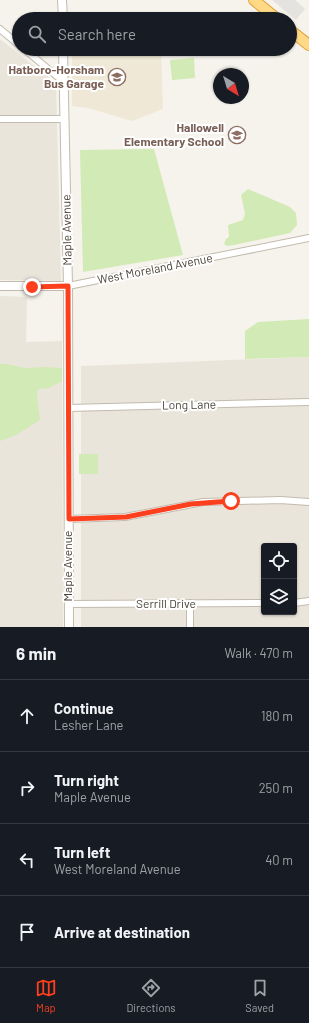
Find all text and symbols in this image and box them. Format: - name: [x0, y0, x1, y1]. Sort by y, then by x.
- search box: [12, 12, 297, 56]
- icon: search: [26, 23, 48, 45]
- text: Search here: [58, 25, 136, 43]
- place label: Hatboro-Horsham Bus Garage: [9, 62, 104, 90]
- school or university icon: Hatboro-Horsham Bus Garage: [107, 67, 127, 87]
- north arrow: [213, 68, 249, 104]
- place label: Hallowell Elementary School: [124, 120, 224, 148]
- school or university icon: Hallowell Elementary School: [227, 125, 247, 145]
- street label: Maple Avenue: [58, 194, 74, 266]
- street label: West Moreland Avenue: [96, 250, 214, 286]
- route end: [23, 278, 41, 296]
- street label: Long Lane: [162, 397, 216, 411]
- route start: [222, 492, 240, 510]
- street label: Maple Avenue: [60, 530, 74, 602]
- map controls: [261, 543, 297, 615]
- button: locate: [261, 543, 297, 579]
- button: layers: [261, 579, 297, 615]
- street label: Serrill Drive: [136, 596, 196, 610]
- text: 6 min: [16, 643, 56, 663]
- text: Walk · 470 m: [225, 645, 293, 661]
- text: Continue: [54, 699, 114, 717]
- icon: ahead: [16, 705, 38, 727]
- text: 180 m: [261, 708, 293, 724]
- text: Lesher Lane: [54, 717, 124, 733]
- text: Turn right: [54, 771, 119, 789]
- icon: right: [16, 777, 38, 799]
- text: 250 m: [259, 780, 293, 796]
- text: Maple Avenue: [54, 789, 131, 805]
- text: Turn left: [54, 843, 110, 861]
- icon: left: [16, 849, 38, 871]
- text: 40 m: [265, 852, 293, 868]
- text: West Moreland Avenue: [54, 861, 181, 877]
- icon: arrive: [16, 921, 38, 943]
- text: Arrive at destination: [54, 923, 190, 941]
- tab: Map: [35, 977, 57, 1014]
- tab: Directions: [126, 977, 176, 1014]
- tab: Saved: [245, 977, 274, 1014]

